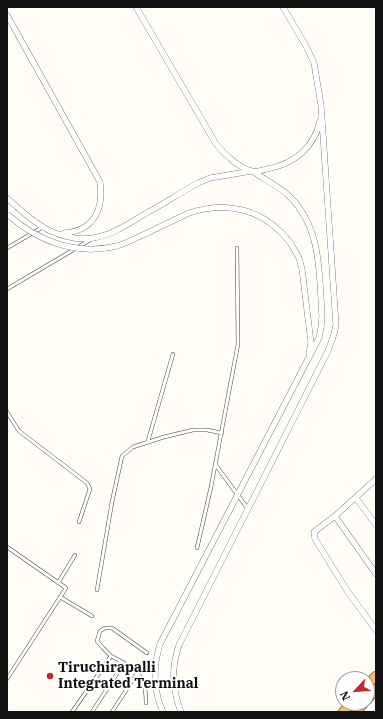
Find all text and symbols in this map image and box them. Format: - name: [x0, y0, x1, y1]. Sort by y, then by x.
- place label: Tiruchirapalli Integrated Terminal: [58, 660, 198, 692]
- marker: Tiruchirapalli Integrated Terminal: [45, 671, 55, 681]
- north arrow: [335, 671, 375, 711]
- text: N: [337, 689, 353, 703]

